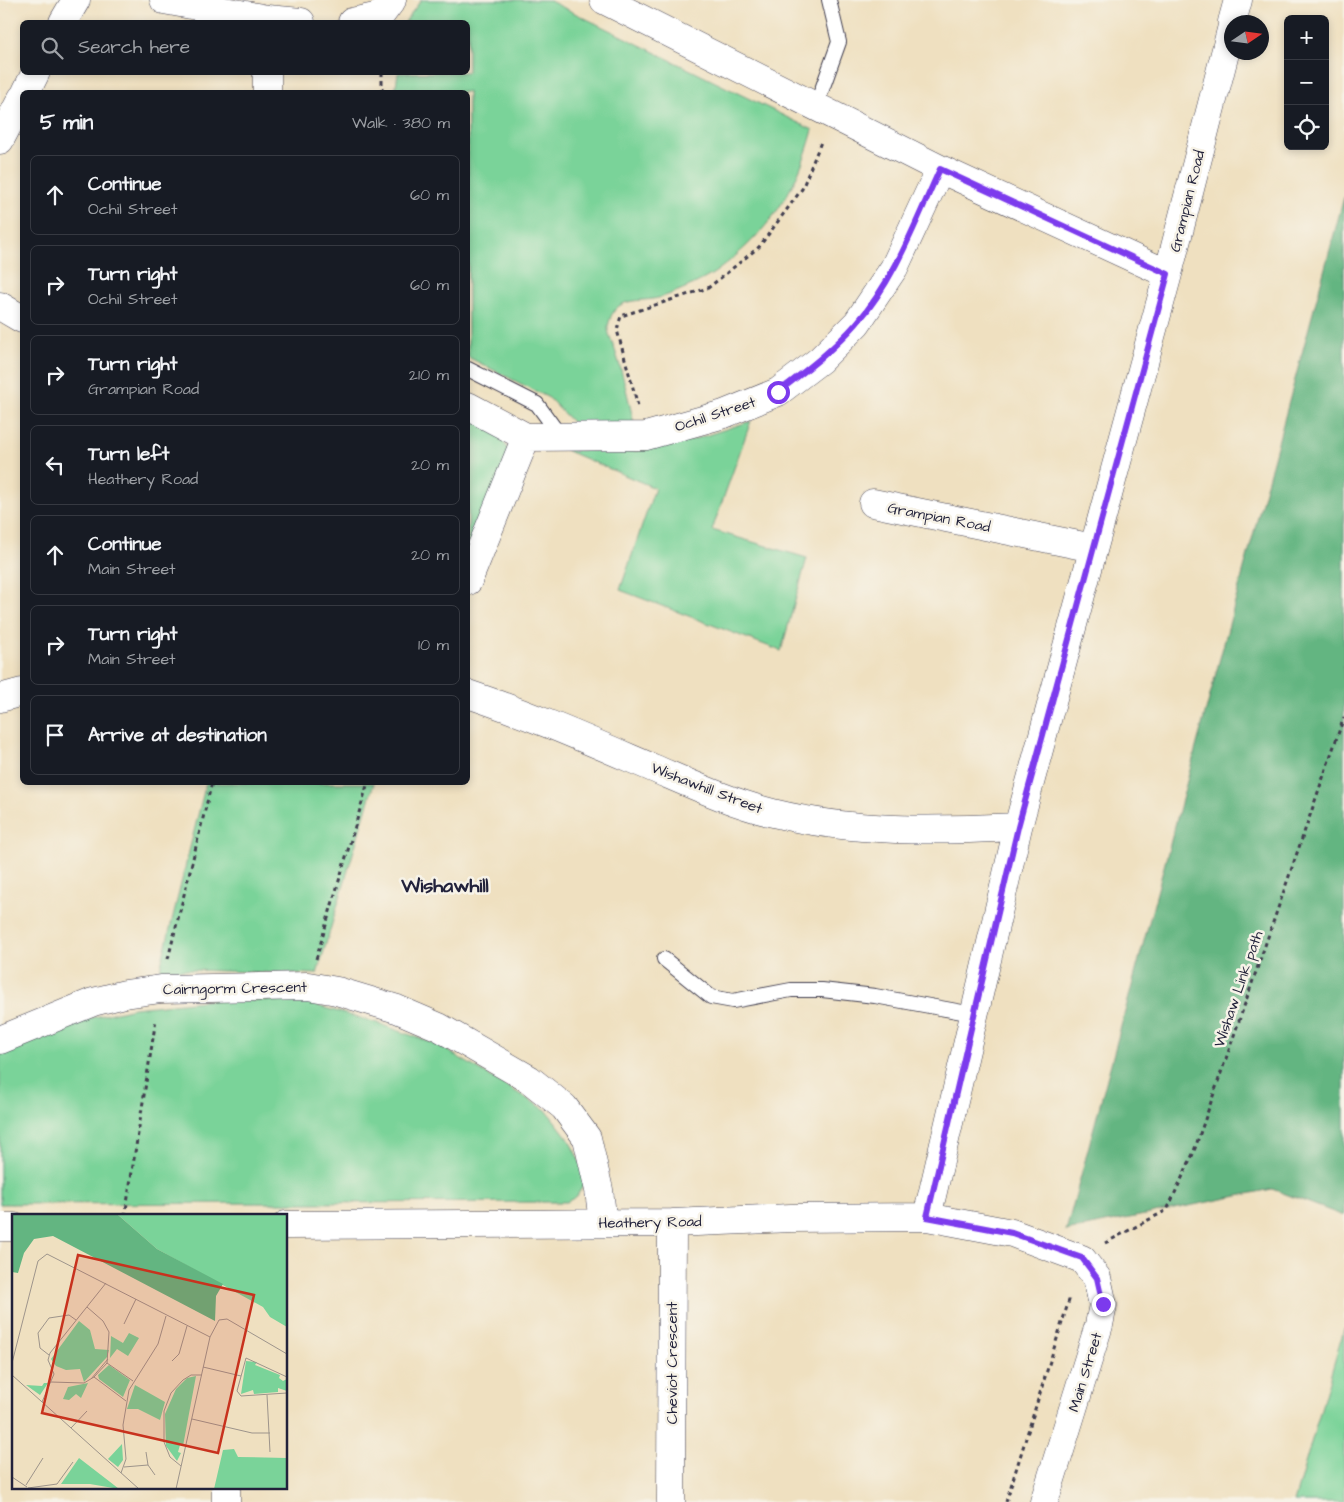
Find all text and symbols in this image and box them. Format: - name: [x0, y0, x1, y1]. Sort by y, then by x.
- north arrow: [1224, 15, 1269, 60]
- map controls: [1284, 15, 1329, 150]
- button: +: [1284, 15, 1329, 60]
- search box: [20, 20, 470, 75]
- icon: search: [38, 34, 66, 62]
- text: Search here: [78, 34, 190, 61]
- button: −: [1284, 60, 1329, 105]
- button: locate: [1284, 105, 1329, 150]
- text: 5 min: [40, 108, 93, 137]
- text: Walk · 380 m: [352, 112, 450, 134]
- street label: Grampian Road: [1165, 148, 1210, 254]
- text: Continue: [88, 171, 162, 198]
- icon: ahead: [41, 181, 69, 209]
- text: 60 m: [410, 184, 449, 206]
- text: Ochil Street: [88, 198, 177, 220]
- text: Turn right: [88, 261, 177, 288]
- icon: right: [41, 271, 69, 299]
- text: 60 m: [410, 274, 449, 296]
- text: Ochil Street: [88, 288, 177, 310]
- text: Turn right: [88, 351, 177, 378]
- icon: right: [41, 361, 69, 389]
- text: 210 m: [409, 364, 449, 386]
- text: Grampian Road: [88, 378, 199, 400]
- route start: [767, 381, 790, 404]
- street label: Ochil Street: [672, 392, 758, 437]
- text: Turn left: [88, 441, 169, 468]
- icon: left: [41, 451, 69, 479]
- text: 20 m: [411, 454, 449, 476]
- text: Heathery Road: [88, 468, 198, 490]
- street label: Grampian Road: [886, 497, 992, 538]
- text: Continue: [88, 531, 162, 558]
- icon: ahead: [41, 541, 69, 569]
- text: 20 m: [411, 544, 449, 566]
- text: Main Street: [88, 558, 176, 580]
- text: Turn right: [88, 621, 177, 648]
- icon: right: [41, 631, 69, 659]
- text: 10 m: [418, 634, 449, 656]
- text: Main Street: [88, 648, 176, 670]
- icon: arrive: [41, 721, 69, 749]
- text: Arrive at destination: [88, 722, 267, 749]
- street label: Wishawhill Street: [648, 758, 766, 819]
- district label: Wishawhill: [400, 872, 489, 900]
- street label: Wishaw Link path: [1209, 928, 1268, 1050]
- street label: Cairngorm Crescent: [163, 977, 307, 1001]
- street label: Heathery Road: [598, 1211, 702, 1235]
- inset map: [12, 1214, 288, 1490]
- route end: [1092, 1293, 1115, 1316]
- street label: Cheviot Crescent: [662, 1302, 683, 1424]
- street label: Main Street: [1063, 1330, 1108, 1414]

